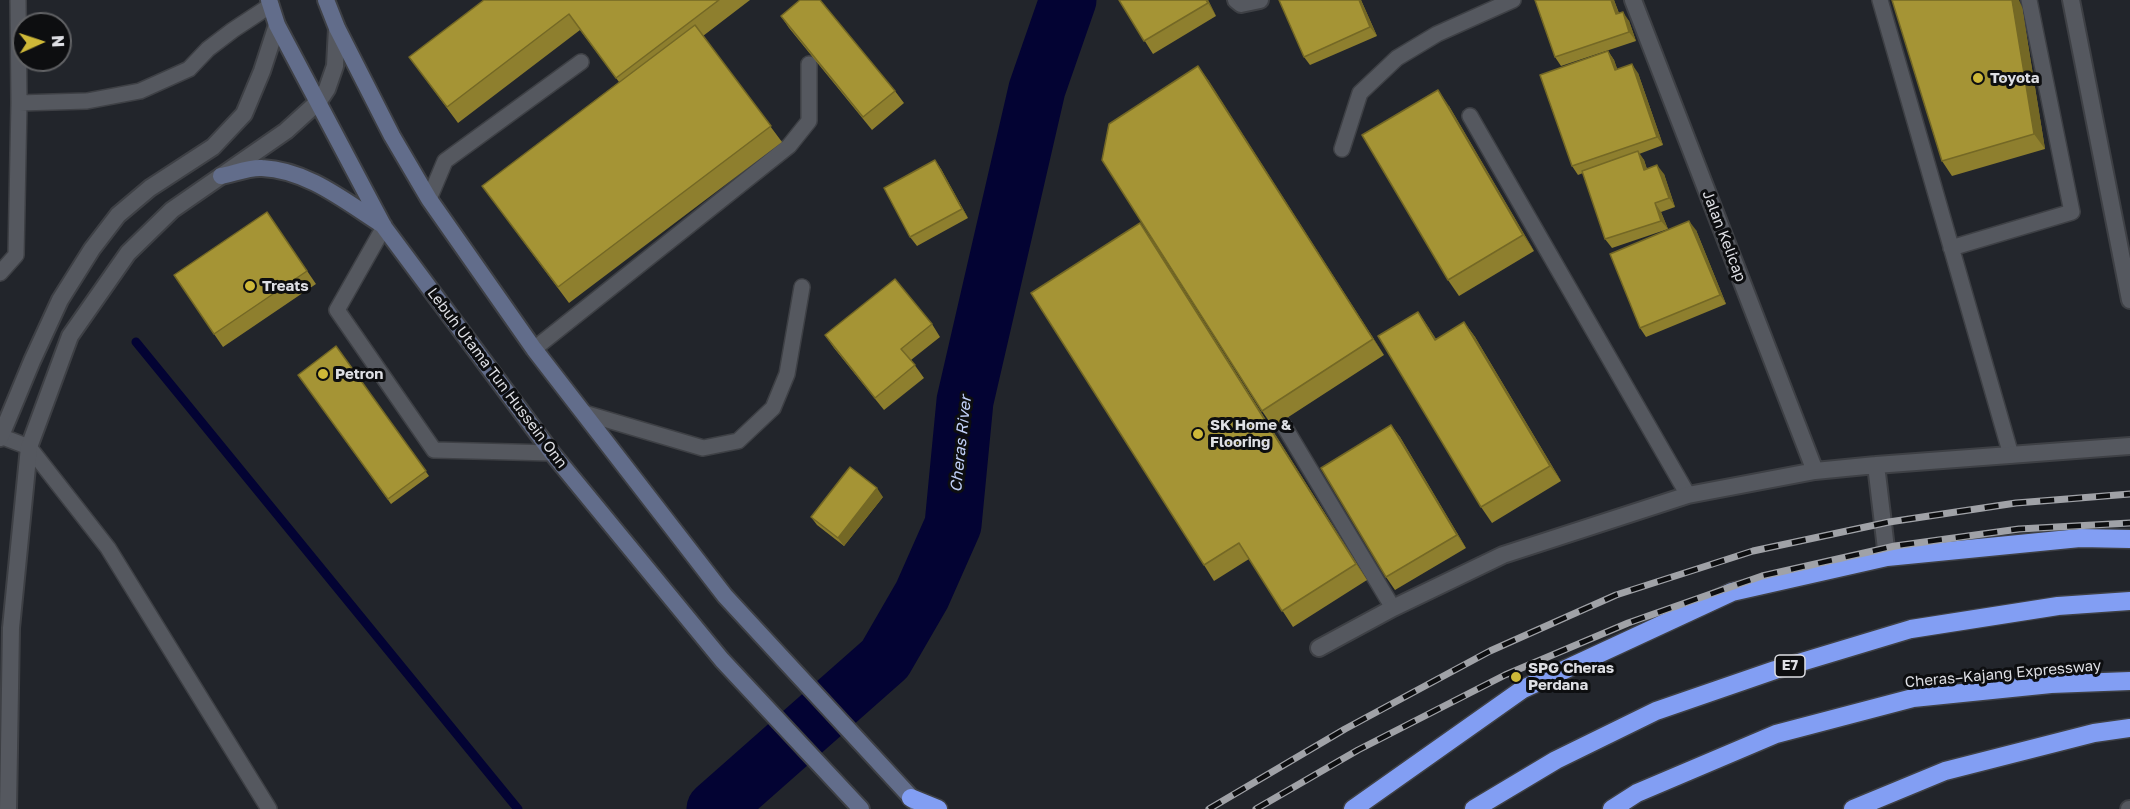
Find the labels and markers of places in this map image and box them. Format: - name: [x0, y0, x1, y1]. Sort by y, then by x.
- place label: Toyota: [1990, 69, 2040, 87]
- marker: Toyota: [1971, 71, 1985, 85]
- place label: Treats: [262, 277, 309, 295]
- marker: Treats: [243, 279, 257, 293]
- place label: Petron: [335, 365, 383, 383]
- marker: Petron: [316, 367, 330, 381]
- place label: SK Home & Flooring: [1210, 416, 1291, 451]
- marker: SK Home & Flooring: [1191, 427, 1205, 441]
- place label: SPG Cheras Perdana: [1528, 659, 1614, 694]
- marker: SPG Cheras Perdana: [1509, 670, 1523, 684]

